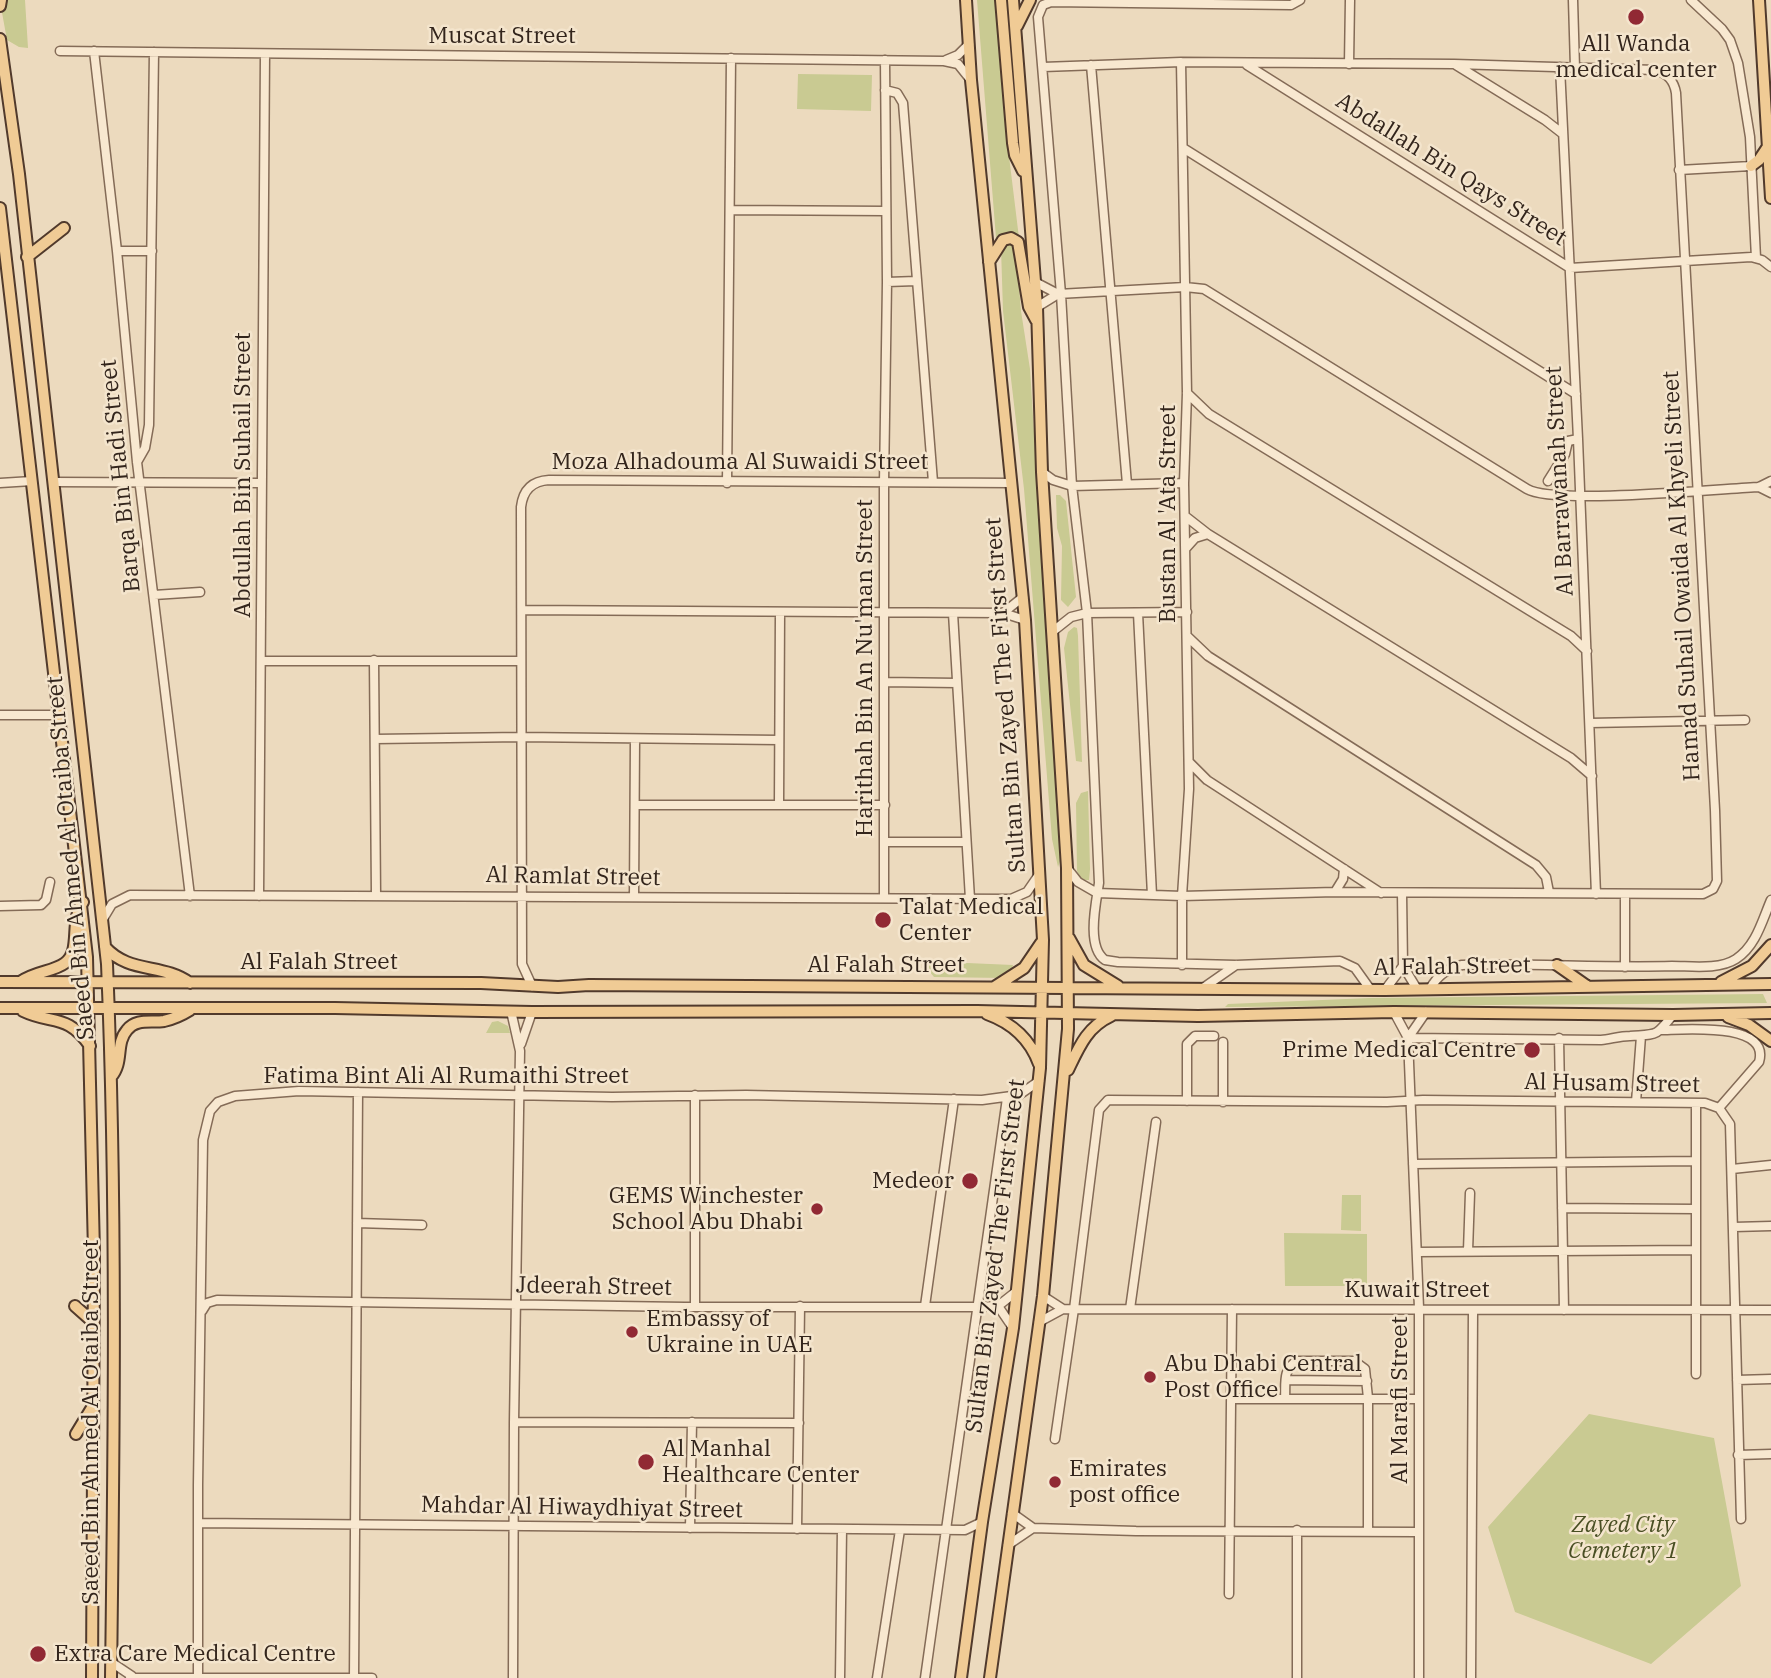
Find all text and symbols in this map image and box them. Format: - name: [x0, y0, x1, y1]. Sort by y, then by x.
- marker: All Wanda medical center: [1626, 7, 1646, 27]
- street label: Muscat Street: [428, 22, 576, 50]
- place label: All Wanda medical center: [1555, 30, 1717, 84]
- street label: Abdallah Bin Qays Street: [1330, 88, 1572, 252]
- street label: Abdullah Bin Suhail Street: [229, 332, 257, 618]
- street label: Barqa Bin Hadi Street: [95, 358, 147, 594]
- street label: Al Barrawanah Street: [1540, 365, 1580, 597]
- street label: Hamad Suhail Owaida Al Khyeli Street: [1657, 370, 1707, 782]
- street label: Bustan Al 'Ata Street: [1154, 405, 1182, 623]
- street label: Moza Alhadouma Al Suwaidi Street: [552, 448, 928, 476]
- street label: Harithah Bin An Nu'man Street: [851, 499, 879, 837]
- street label: Sultan Bin Zayed The First Street: [980, 516, 1032, 874]
- street label: Saeed Bin Ahmed Al Otaiba Street: [41, 675, 101, 1041]
- street label: Al Ramlat Street: [485, 862, 661, 892]
- place label: Talat Medical Center: [899, 893, 1043, 947]
- marker: Talat Medical Center: [873, 910, 893, 930]
- street label: Al Falah Street: [240, 948, 398, 976]
- street label: Al Falah Street: [807, 951, 965, 979]
- street label: Al Falah Street: [1373, 952, 1531, 982]
- place label: Prime Medical Centre: [1282, 1036, 1516, 1064]
- marker: Prime Medical Centre: [1522, 1040, 1542, 1060]
- street label: Fatima Bint Ali Al Rumaithi Street: [263, 1062, 629, 1090]
- street label: Al Husam Street: [1524, 1069, 1700, 1099]
- street label: Sultan Bin Zayed The First Street: [961, 1077, 1031, 1435]
- place label: Medeor: [872, 1167, 954, 1195]
- marker: Medeor: [960, 1171, 980, 1191]
- place label: GEMS Winchester School Abu Dhabi: [609, 1182, 803, 1236]
- marker: GEMS Winchester School Abu Dhabi: [809, 1201, 825, 1217]
- street label: Saeed Bin Ahmed Al Otaiba Street: [77, 1239, 105, 1605]
- street label: Jdeerah Street: [516, 1272, 672, 1302]
- street label: Kuwait Street: [1344, 1276, 1490, 1304]
- place label: Embassy of Ukraine in UAE: [646, 1305, 813, 1359]
- street label: Al Marafi Street: [1386, 1316, 1414, 1484]
- marker: Embassy of Ukraine in UAE: [624, 1324, 640, 1340]
- place label: Abu Dhabi Central Post Office: [1164, 1350, 1362, 1404]
- marker: Abu Dhabi Central Post Office: [1142, 1369, 1158, 1385]
- place label: Al Manhal Healthcare Center: [662, 1435, 859, 1489]
- marker: Al Manhal Healthcare Center: [636, 1452, 656, 1472]
- place label: Emirates post office: [1069, 1455, 1180, 1509]
- marker: Emirates post office: [1047, 1474, 1063, 1490]
- street label: Mahdar Al Hiwaydhiyat Street: [421, 1491, 743, 1525]
- park label: Zayed City Cemetery 1: [1568, 1511, 1678, 1565]
- place label: Extra Care Medical Centre: [54, 1640, 336, 1668]
- marker: Extra Care Medical Centre: [28, 1644, 48, 1664]

